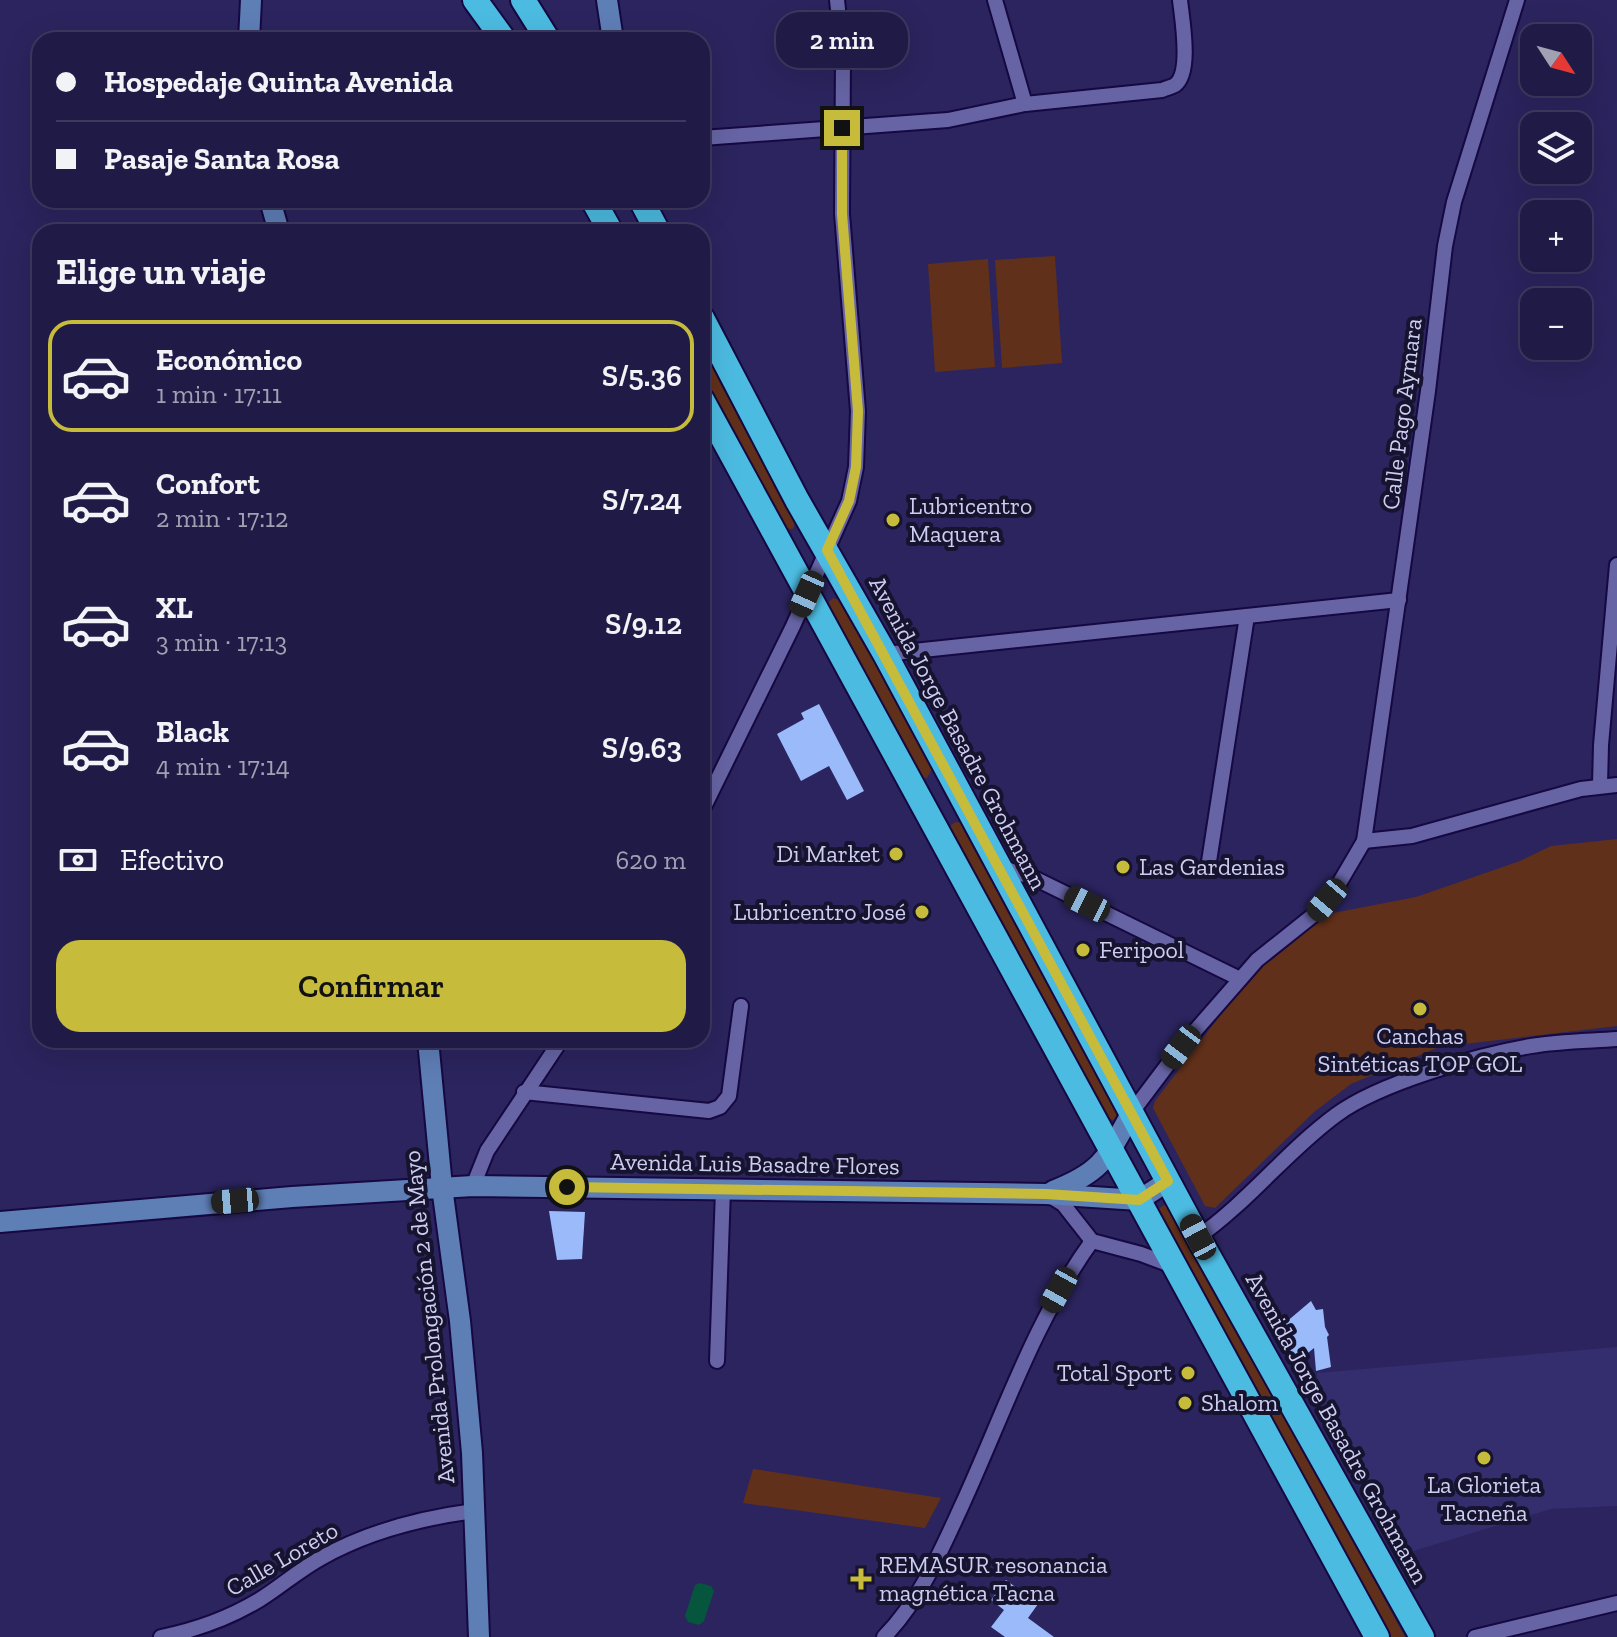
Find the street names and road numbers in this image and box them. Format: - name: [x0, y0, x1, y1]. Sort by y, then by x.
- street label: Calle Pago Aymara: [1375, 316, 1428, 511]
- street label: Avenida Jorge Basadre Grohmann: [863, 571, 1054, 895]
- street label: Avenida Luis Basadre Flores: [610, 1146, 900, 1181]
- street label: Avenida Prolongación 2 de Mayo: [397, 1149, 460, 1485]
- street label: Avenida Jorge Basadre Grohmann: [1240, 1267, 1435, 1588]
- street label: Calle Loreto: [221, 1515, 343, 1602]

